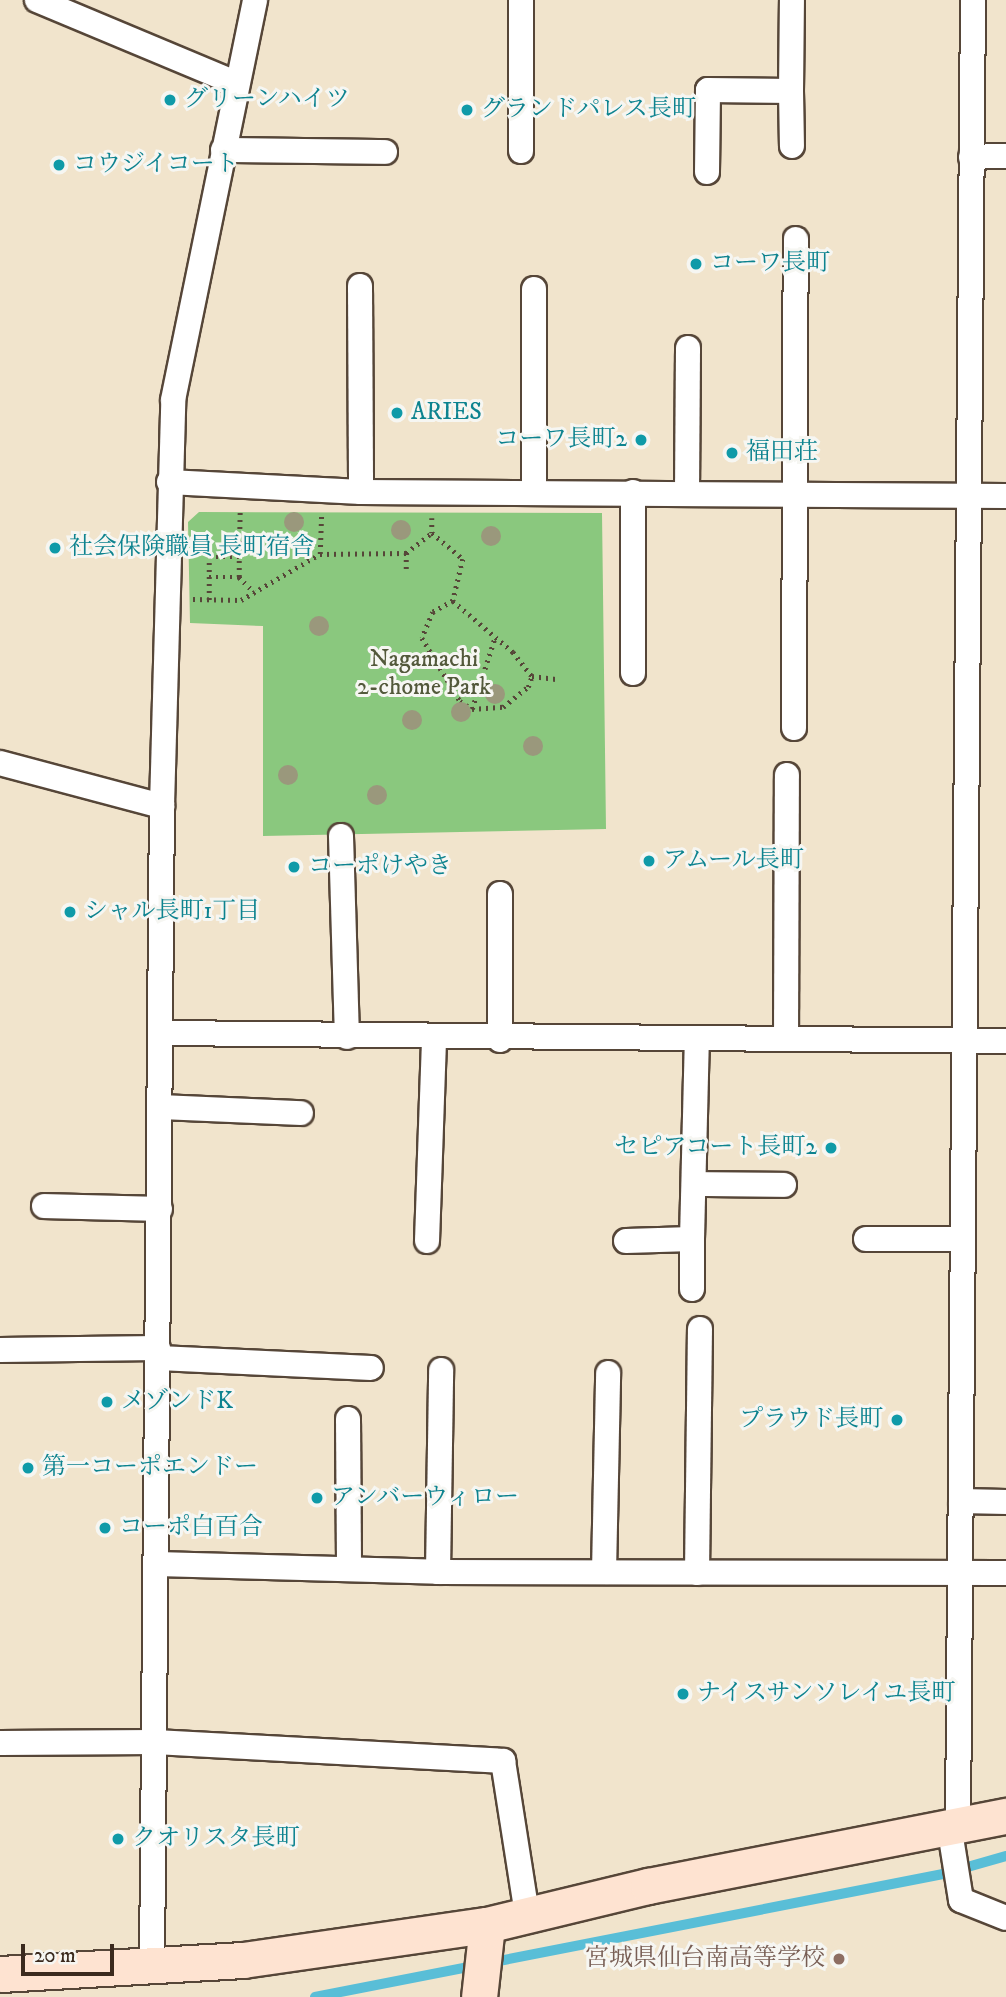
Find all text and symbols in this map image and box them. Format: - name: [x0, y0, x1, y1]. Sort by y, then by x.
- place label: グリーンハイツ: [184, 86, 352, 114]
- marker: グリーンハイツ: [162, 92, 178, 108]
- place label: グランドパレス長町: [481, 96, 697, 124]
- marker: グランドパレス長町: [459, 102, 475, 118]
- place label: コウジイコート: [73, 151, 241, 179]
- marker: コウジイコート: [51, 157, 67, 173]
- place label: コーワ長町: [710, 250, 830, 278]
- marker: コーワ長町: [688, 256, 704, 272]
- place label: ARIES: [411, 399, 482, 427]
- marker: ARIES: [389, 405, 405, 421]
- place label: コーワ長町2: [495, 426, 627, 454]
- marker: コーワ長町2: [633, 432, 649, 448]
- place label: 福田荘: [746, 439, 818, 467]
- marker: 福田荘: [724, 445, 740, 461]
- place label: 社会保険職員 長町宿舎: [69, 534, 314, 562]
- marker: 社会保険職員 長町宿舎: [47, 540, 63, 556]
- park label: Nagamachi 2-chome Park: [357, 646, 491, 702]
- place label: アムール長町: [663, 847, 806, 875]
- place label: コーポけやき: [308, 853, 452, 881]
- marker: アムール長町: [641, 853, 657, 869]
- marker: コーポけやき: [286, 859, 302, 875]
- place label: シャル長町1丁目: [84, 898, 261, 926]
- marker: シャル長町1丁目: [62, 904, 78, 920]
- place label: セピアコート長町2: [613, 1134, 817, 1162]
- marker: セピアコート長町2: [823, 1140, 839, 1156]
- place label: メゾンドK: [121, 1388, 234, 1416]
- marker: メゾンドK: [99, 1394, 115, 1410]
- place label: プラウド長町: [739, 1406, 883, 1434]
- marker: プラウド長町: [889, 1412, 905, 1428]
- place label: 第一コーポエンドー: [42, 1454, 258, 1482]
- marker: 第一コーポエンドー: [20, 1460, 36, 1476]
- place label: アンバーウィロー: [331, 1484, 523, 1512]
- marker: アンバーウィロー: [309, 1490, 325, 1506]
- place label: コーポ白百合: [119, 1514, 263, 1542]
- marker: コーポ白百合: [97, 1520, 113, 1536]
- place label: ナイスサンソレイユ長町: [697, 1680, 961, 1708]
- marker: ナイスサンソレイユ長町: [675, 1686, 691, 1702]
- place label: クオリスタ長町: [132, 1825, 300, 1853]
- marker: クオリスタ長町: [110, 1831, 126, 1847]
- scale bar: [24, 1930, 117, 1974]
- text: 20 m: [34, 1943, 76, 1969]
- place label: 宮城県仙台南高等学校: [585, 1945, 825, 1973]
- marker: 宮城県仙台南高等学校: [831, 1951, 847, 1967]

